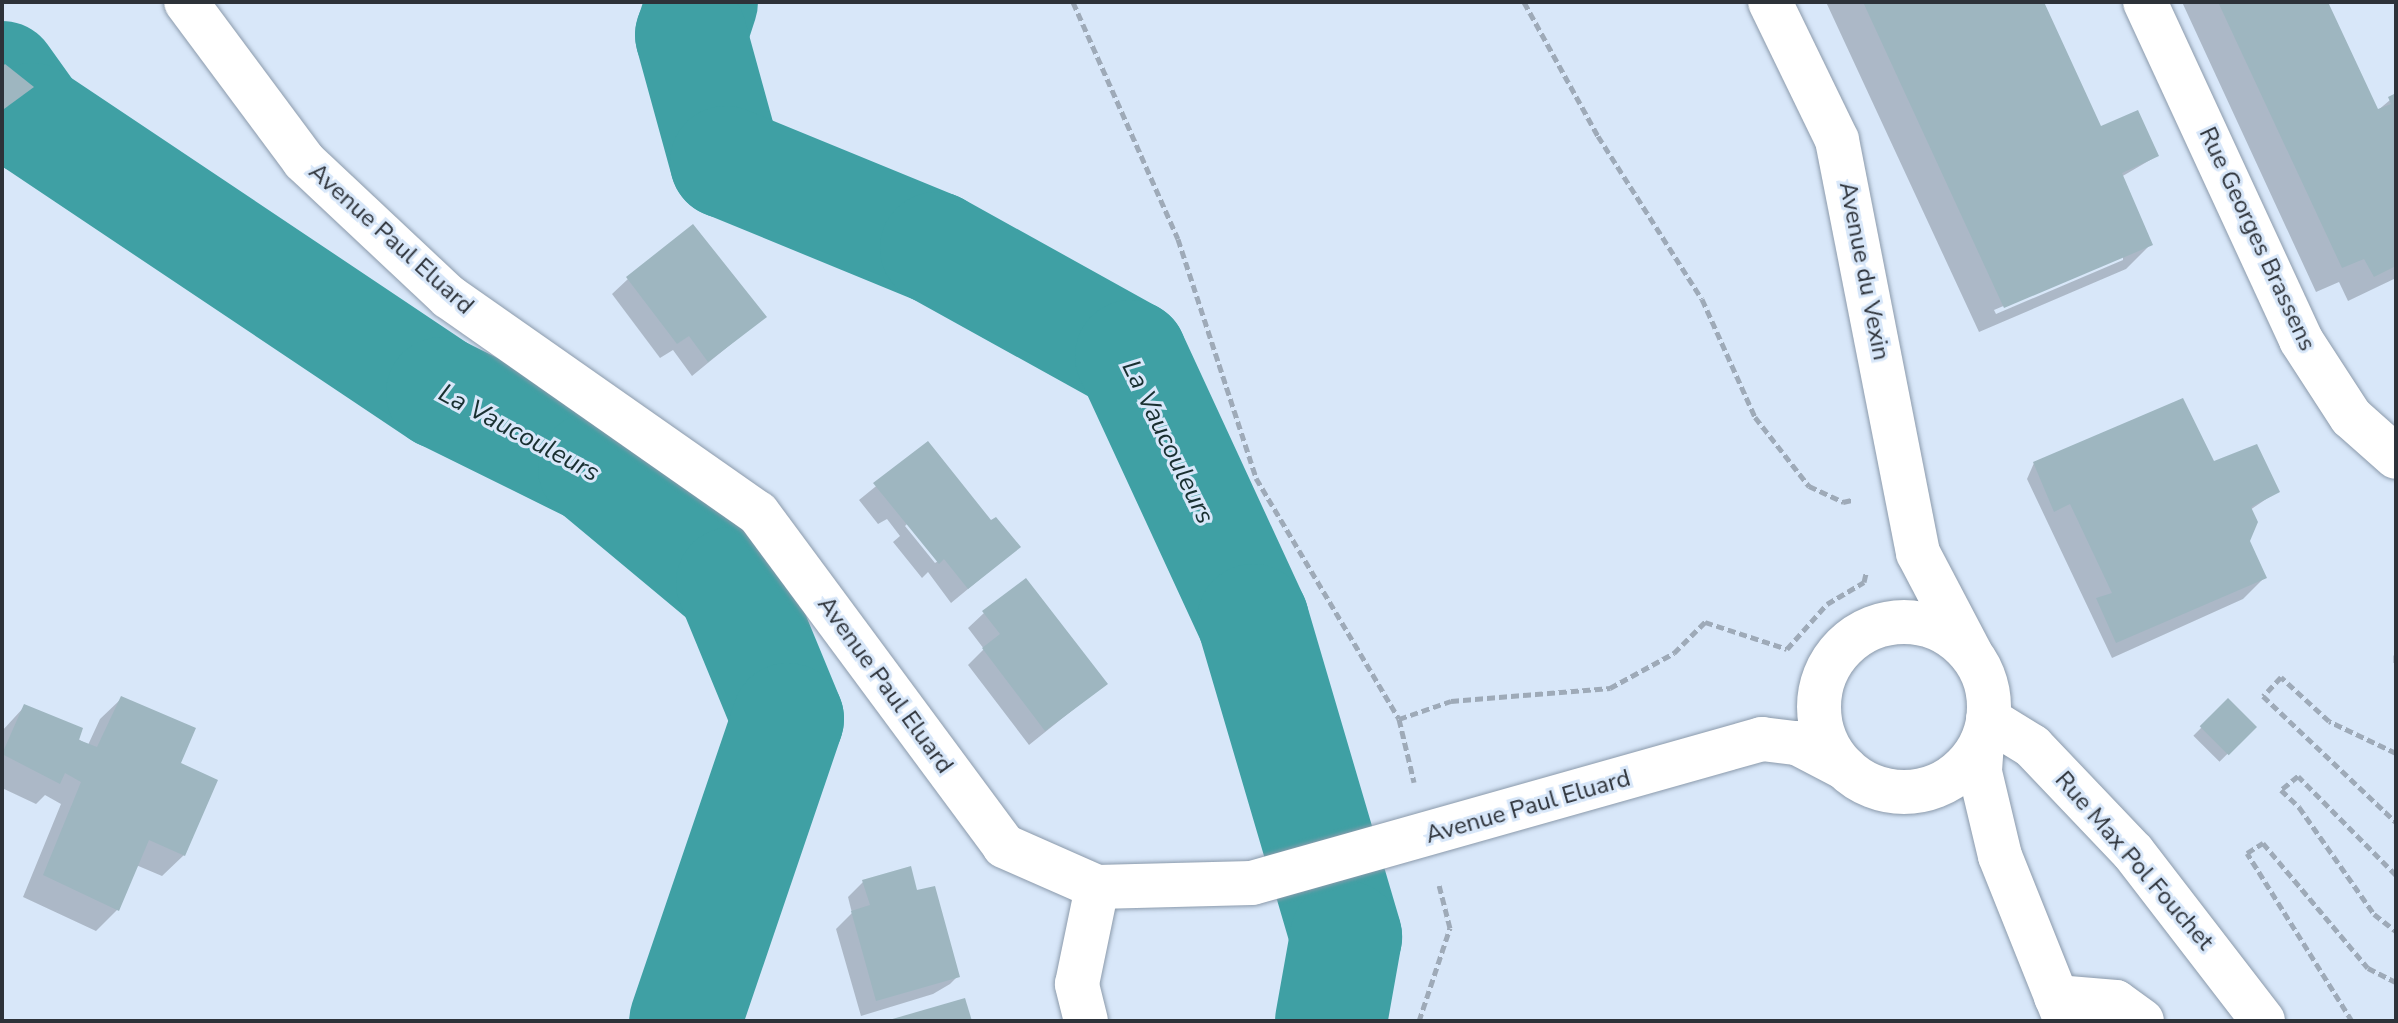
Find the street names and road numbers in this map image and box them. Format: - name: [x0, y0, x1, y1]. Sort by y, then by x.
- street label: Rue Georges Brassens: [2193, 123, 2321, 355]
- street label: Avenue Paul Eluard: [303, 157, 479, 321]
- street label: Avenue du Vexin: [1833, 179, 1895, 363]
- street label: Avenue Paul Eluard: [811, 591, 959, 779]
- street label: Avenue Paul Eluard: [1422, 764, 1634, 850]
- street label: Rue Max Pol Fouchet: [2049, 766, 2219, 956]

